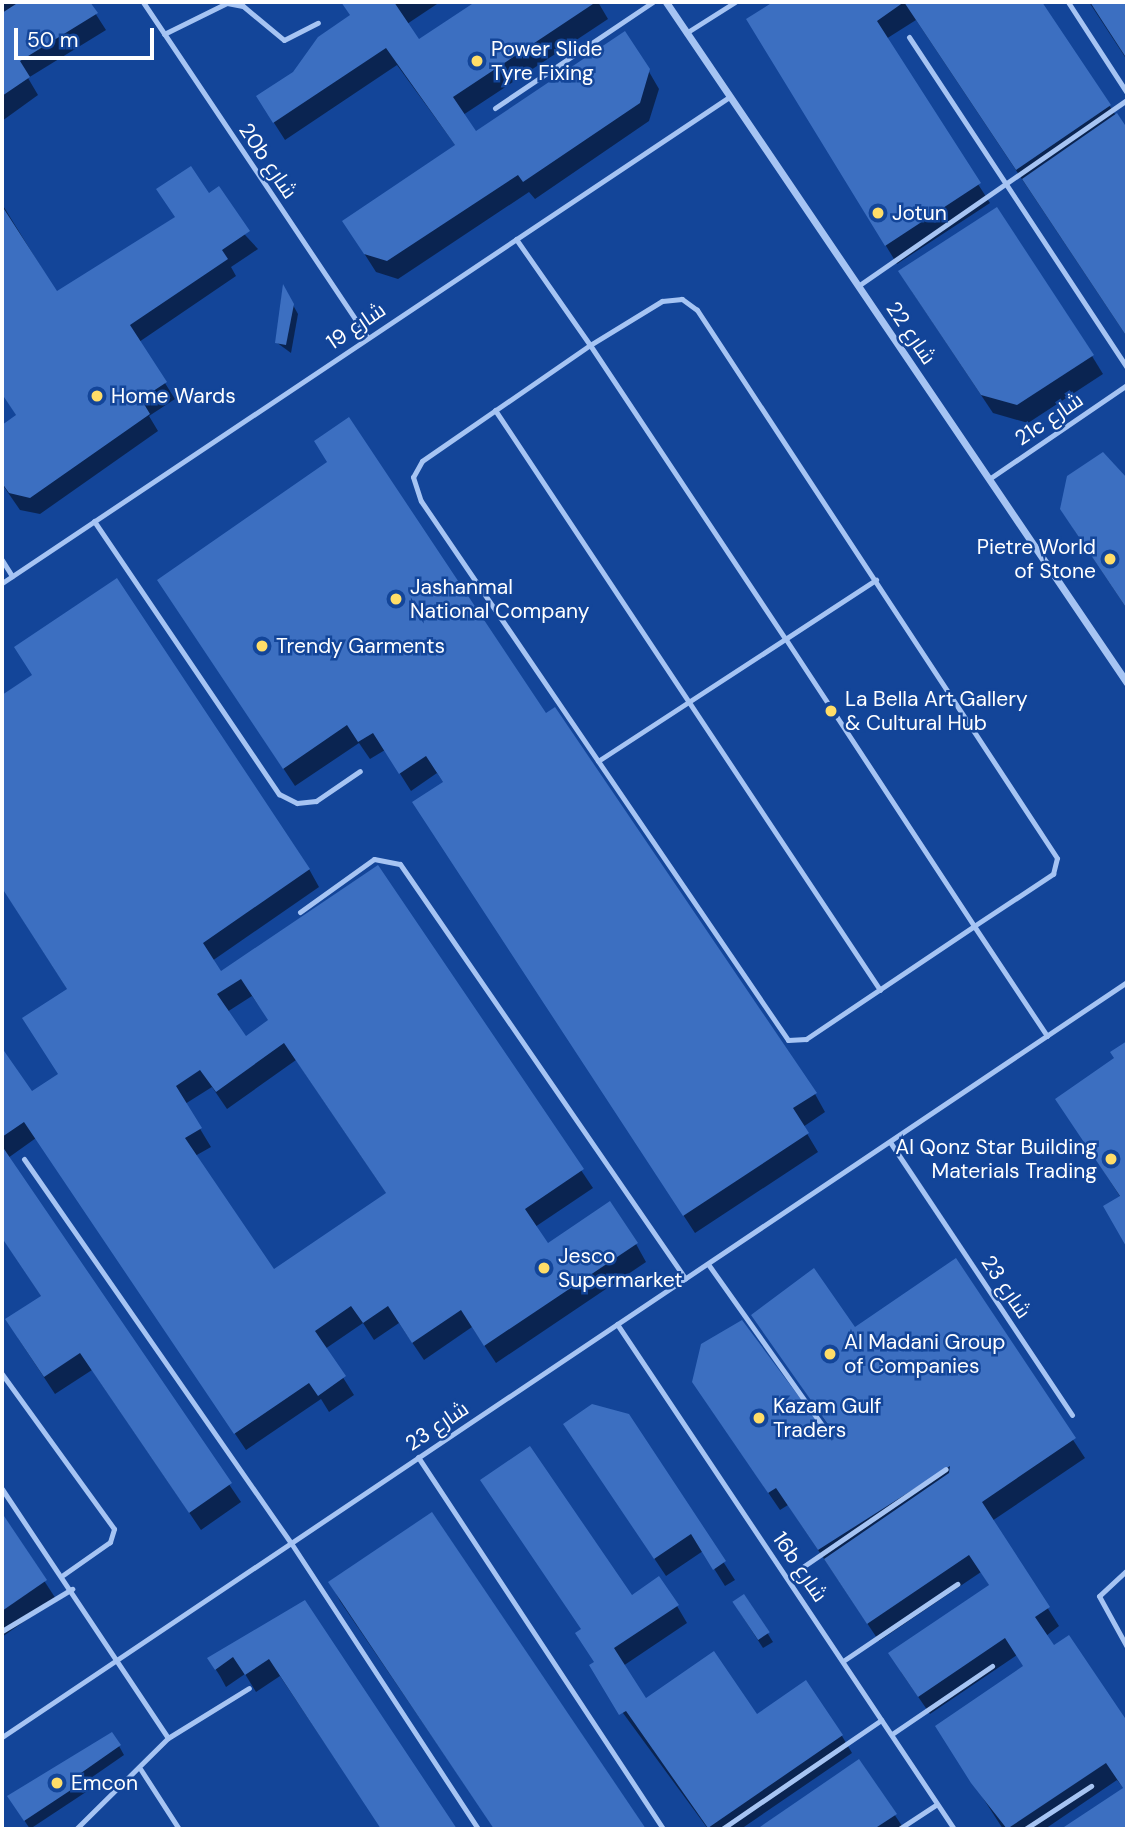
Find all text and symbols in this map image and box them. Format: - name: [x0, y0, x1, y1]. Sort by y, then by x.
- scale bar: [18, 14, 158, 58]
- text: 50 m: [27, 26, 78, 54]
- place label: Power Slide Tyre Fixing: [491, 36, 603, 86]
- marker: Power Slide Tyre Fixing: [469, 53, 485, 69]
- street label: 20b شارع: [234, 118, 302, 204]
- place label: Jotun: [892, 200, 947, 226]
- marker: Jotun: [870, 205, 886, 221]
- street label: شارع 19: [322, 297, 390, 355]
- street label: شارع 22: [881, 297, 941, 369]
- place label: Home Wards: [111, 383, 236, 409]
- street label: 21c شارع: [1010, 387, 1088, 451]
- marker: Home Wards: [89, 388, 105, 404]
- place label: Pietre World of Stone: [977, 534, 1096, 584]
- marker: Pietre World of Stone: [1102, 551, 1118, 567]
- place label: Jashanmal National Company: [410, 574, 589, 624]
- marker: Jashanmal National Company: [388, 591, 404, 607]
- place label: Trendy Garments: [276, 633, 445, 659]
- marker: Trendy Garments: [254, 638, 270, 654]
- place label: La Bella Art Gallery & Cultural Hub: [845, 686, 1028, 736]
- marker: La Bella Art Gallery & Cultural Hub: [823, 703, 839, 719]
- place label: Al Qonz Star Building Materials Trading: [895, 1134, 1097, 1184]
- marker: Al Qonz Star Building Materials Trading: [1103, 1151, 1119, 1167]
- place label: Jesco Supermarket: [558, 1243, 683, 1293]
- street label: شارع 23: [976, 1251, 1036, 1323]
- marker: Jesco Supermarket: [536, 1260, 552, 1276]
- place label: Al Madani Group of Companies: [844, 1329, 1005, 1379]
- marker: Al Madani Group of Companies: [822, 1346, 838, 1362]
- place label: Kazam Gulf Traders: [773, 1393, 881, 1443]
- street label: شارع 23: [401, 1396, 473, 1456]
- marker: Kazam Gulf Traders: [751, 1410, 767, 1426]
- street label: 16b شارع: [767, 1527, 833, 1607]
- place label: Emcon: [71, 1770, 138, 1796]
- marker: Emcon: [49, 1775, 65, 1791]

